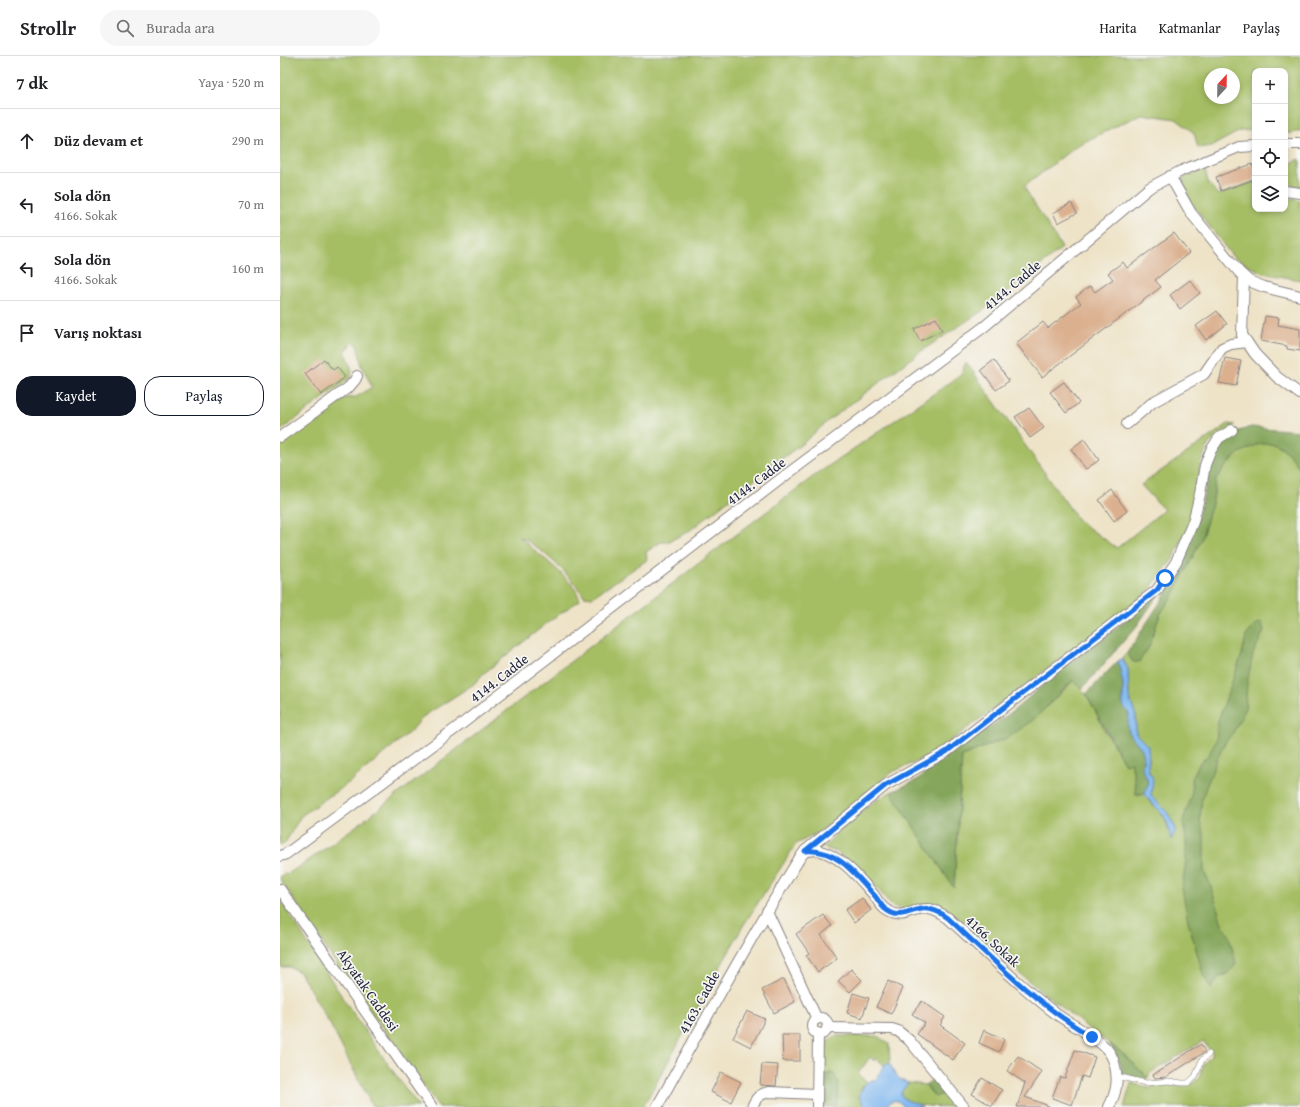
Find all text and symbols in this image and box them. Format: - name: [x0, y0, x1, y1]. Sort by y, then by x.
- search box: [100, 10, 380, 46]
- text: Strollr: [20, 14, 76, 42]
- icon: search: [114, 17, 136, 39]
- text: Burada ara: [146, 17, 215, 38]
- text: Harita: [1100, 18, 1137, 38]
- text: Katmanlar: [1159, 18, 1221, 38]
- text: Paylaş: [1243, 18, 1280, 38]
- north arrow: [1204, 68, 1240, 104]
- map controls: [1252, 68, 1288, 212]
- button: +: [1252, 68, 1288, 104]
- text: 7 dk: [16, 70, 48, 95]
- text: Yaya · 520 m: [198, 73, 264, 92]
- button: −: [1252, 104, 1288, 140]
- icon: ahead: [16, 130, 38, 152]
- text: Düz devam et: [54, 130, 143, 151]
- text: 290 m: [232, 131, 264, 150]
- button: locate: [1252, 140, 1288, 176]
- button: layers: [1252, 176, 1288, 212]
- text: Sola dön: [54, 185, 111, 206]
- icon: left: [16, 194, 38, 216]
- text: 70 m: [238, 195, 264, 214]
- text: 4166. Sokak: [54, 206, 117, 225]
- text: Sola dön: [54, 249, 111, 270]
- street label: 4144. Cadde: [979, 255, 1045, 315]
- icon: left: [16, 258, 38, 280]
- text: 160 m: [232, 259, 264, 278]
- text: 4166. Sokak: [54, 270, 117, 289]
- icon: arrive: [16, 322, 38, 344]
- text: Varış noktası: [54, 322, 142, 343]
- button: Kaydet: [16, 376, 136, 416]
- button: Paylaş: [144, 376, 264, 416]
- street label: 4144. Cadde: [722, 452, 790, 510]
- route start: [1156, 569, 1174, 587]
- street label: 4144. Cadde: [466, 649, 533, 707]
- street label: 4166. Sokak: [961, 910, 1025, 972]
- street label: Akyatak Caddesi: [332, 945, 404, 1035]
- street label: 4163. Cadde: [673, 967, 725, 1037]
- route end: [1083, 1028, 1101, 1046]

